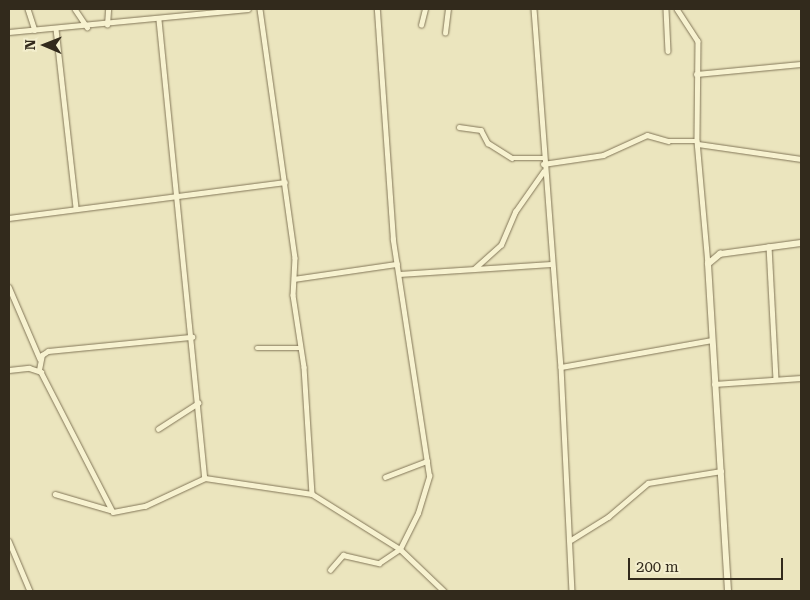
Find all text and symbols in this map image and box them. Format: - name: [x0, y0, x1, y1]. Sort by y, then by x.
- north arrow: [20, 20, 70, 70]
- text: N: [22, 39, 38, 50]
- scale bar: [630, 548, 785, 580]
- text: 200 m: [636, 558, 679, 576]

